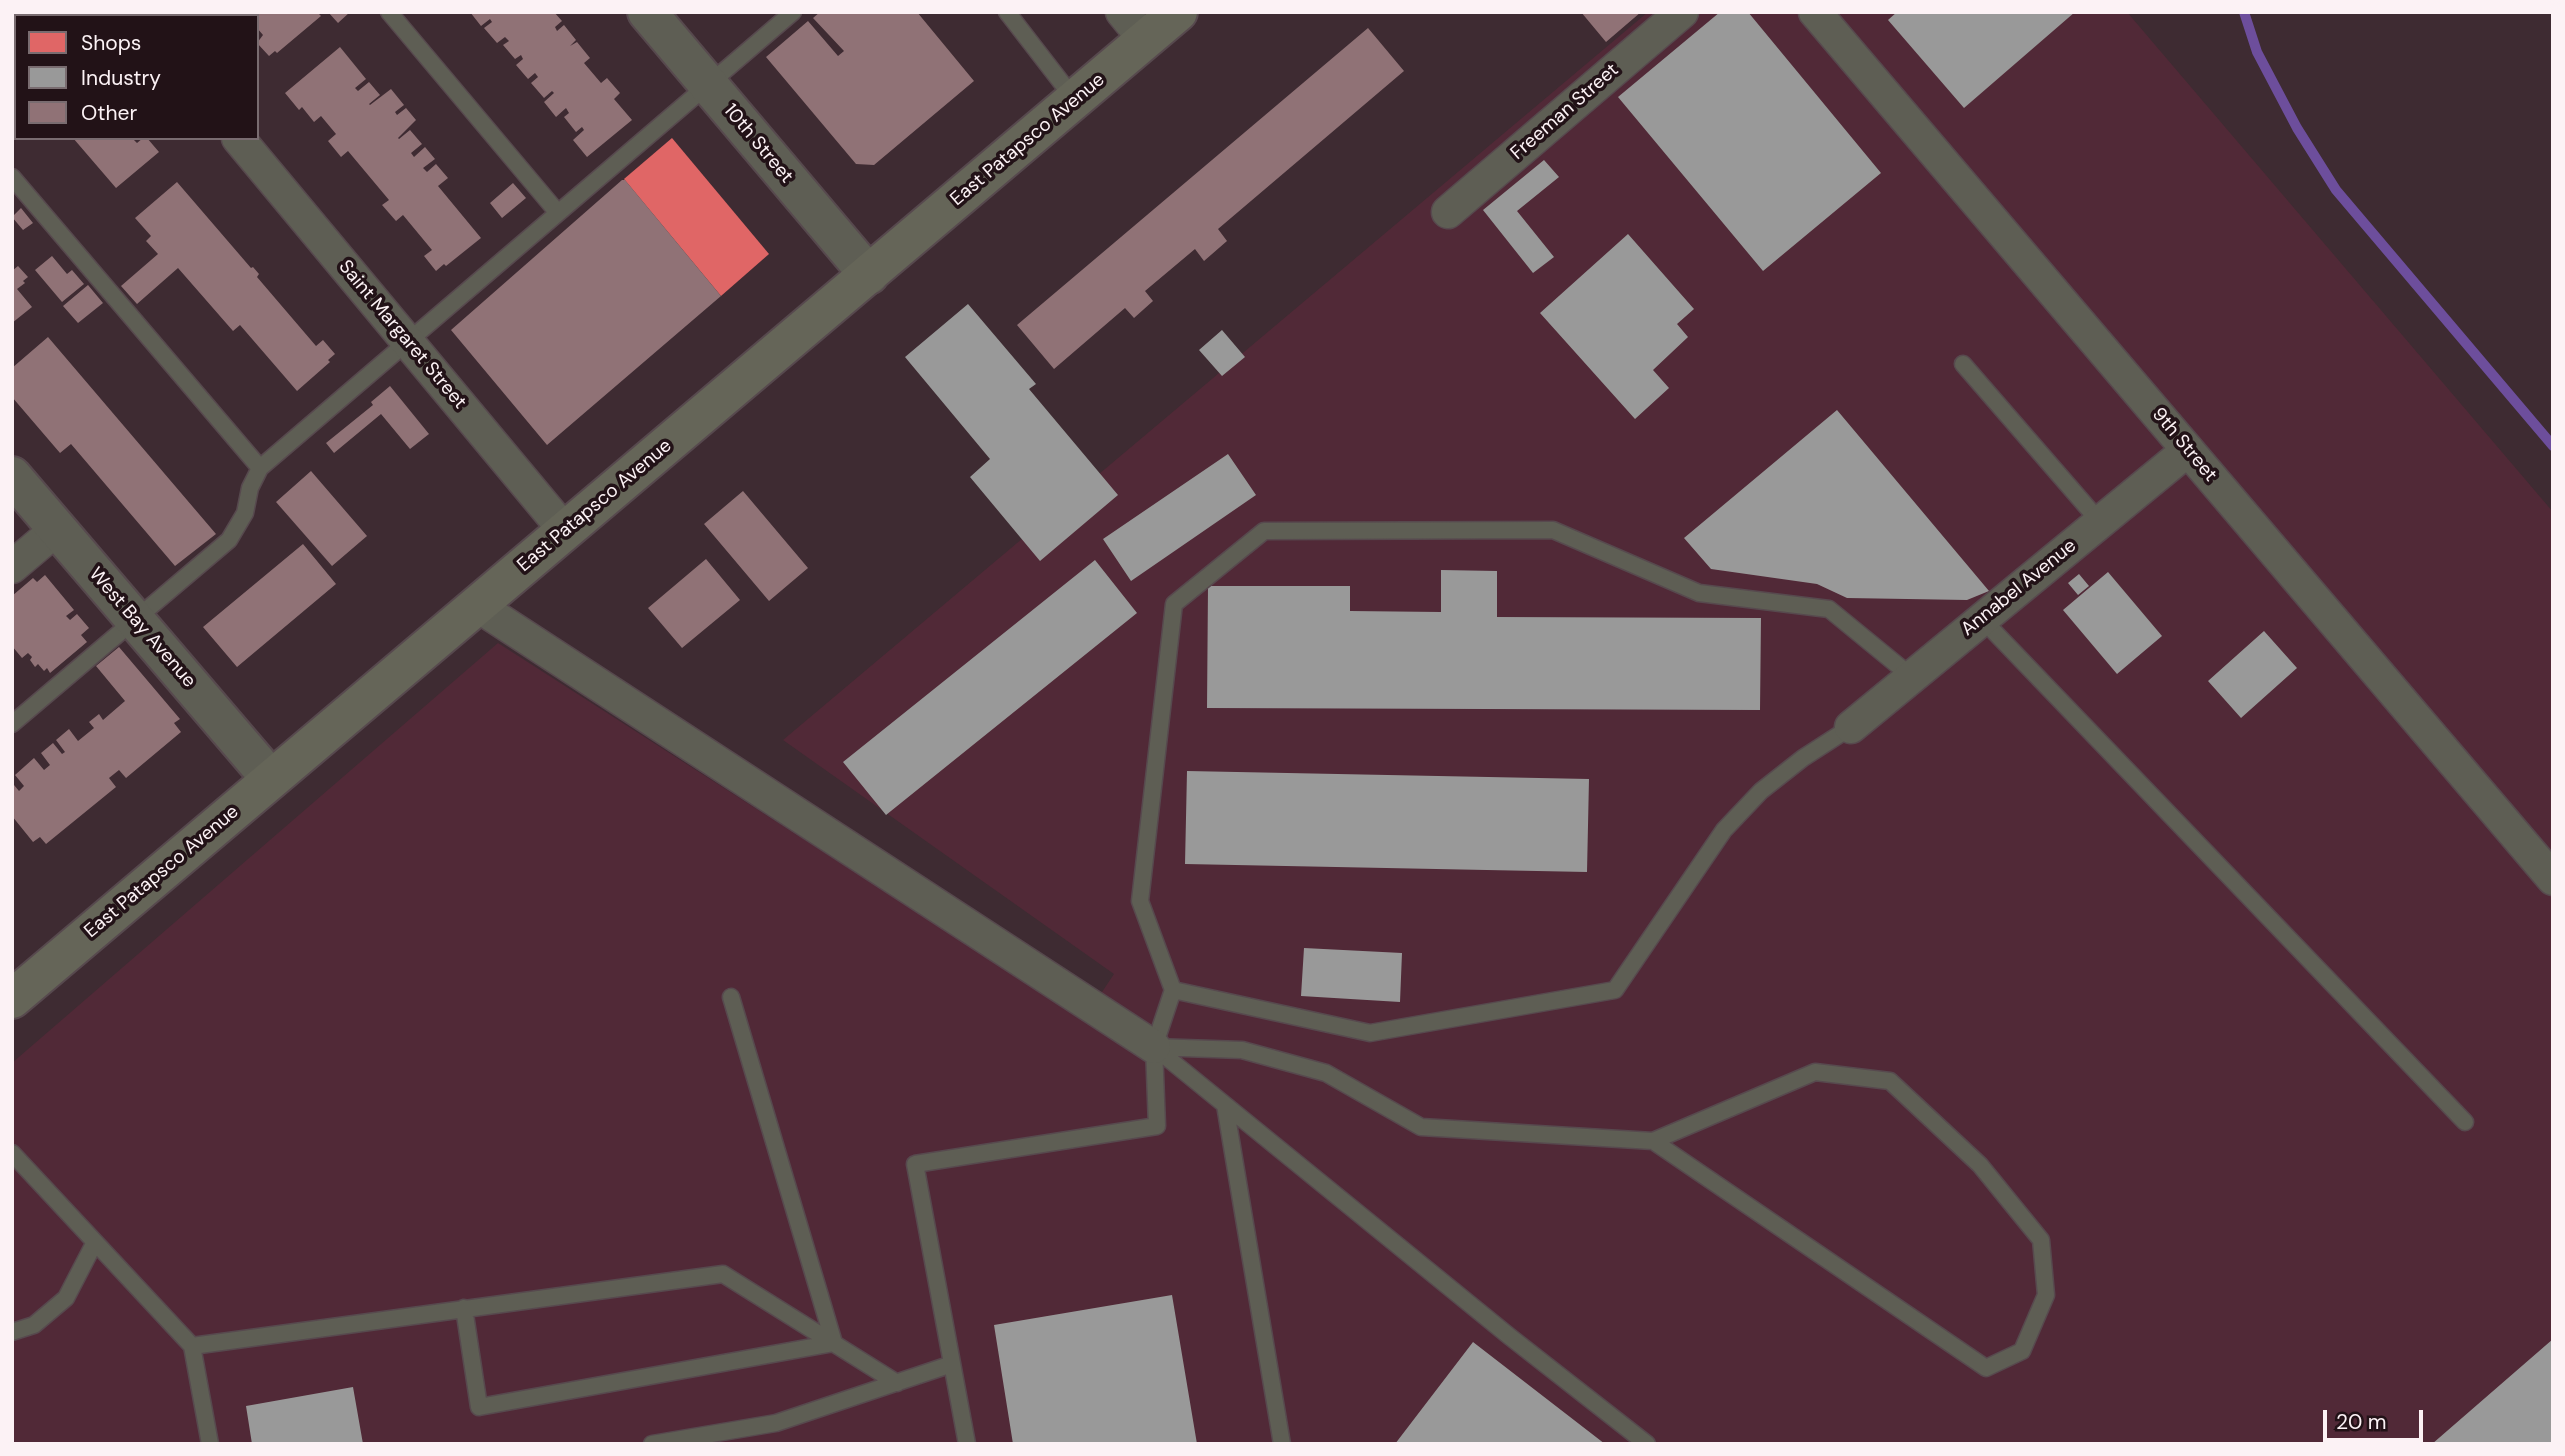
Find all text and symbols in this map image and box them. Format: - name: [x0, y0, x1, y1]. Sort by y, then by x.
- legend: [14, 14, 259, 140]
- text: Shops: [81, 29, 141, 57]
- street label: Freeman Street: [1506, 59, 1624, 165]
- text: Industry: [81, 64, 161, 92]
- street label: East Patapsco Avenue: [946, 69, 1110, 211]
- text: Other: [81, 99, 137, 127]
- street label: 10th Street: [718, 100, 798, 188]
- street label: Saint Margaret Street: [333, 256, 471, 414]
- street label: 9th Street: [2147, 404, 2221, 486]
- street label: East Patapsco Avenue: [513, 435, 677, 577]
- street label: Annabel Avenue: [1957, 535, 2081, 641]
- street label: West Bay Avenue: [84, 563, 200, 693]
- street label: East Patapsco Avenue: [80, 801, 244, 943]
- scale bar: [2327, 1396, 2427, 1440]
- text: 20 m: [2336, 1408, 2387, 1436]

